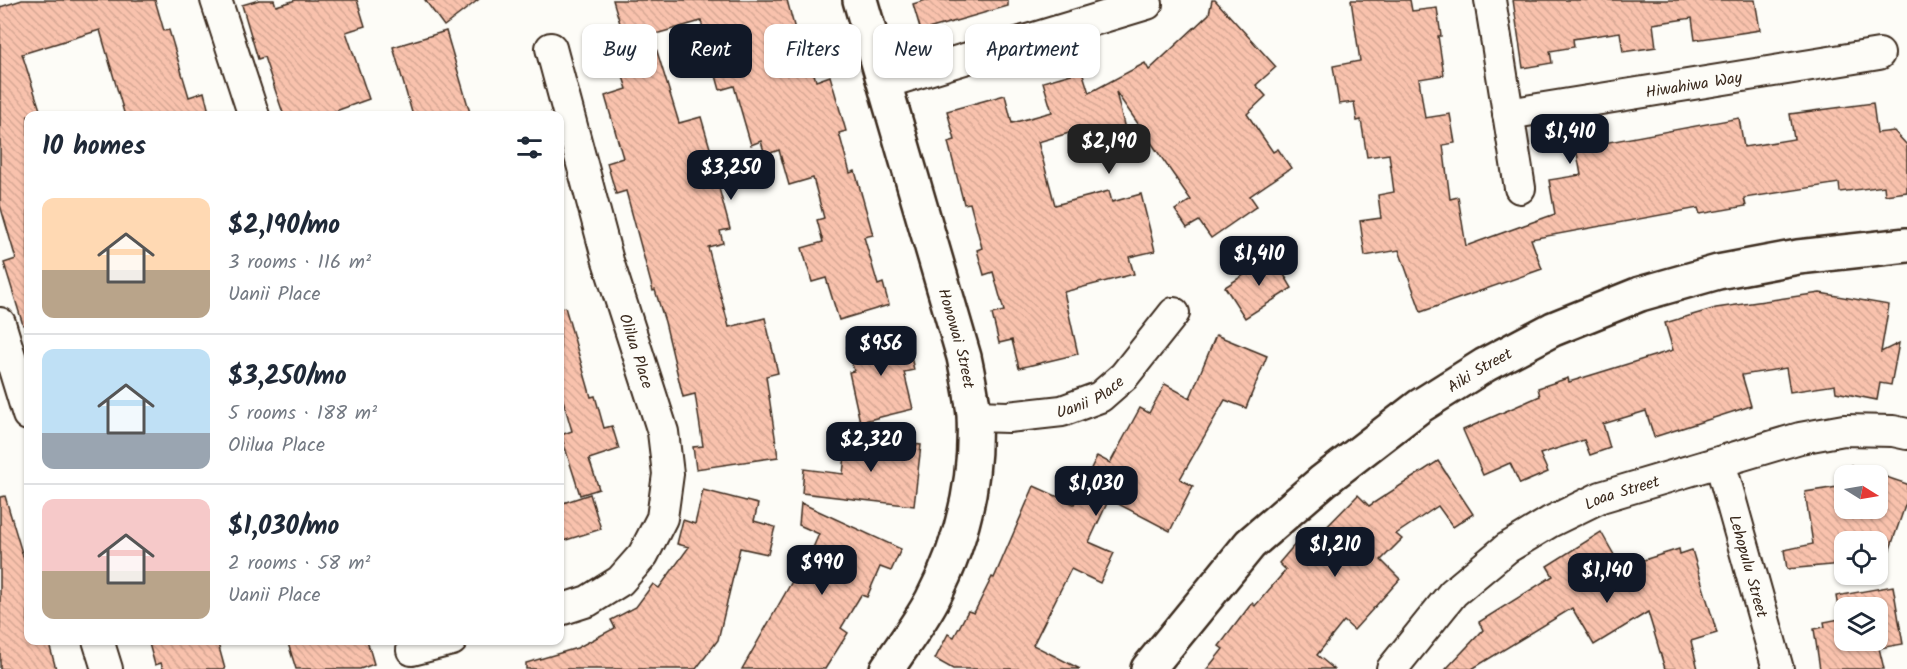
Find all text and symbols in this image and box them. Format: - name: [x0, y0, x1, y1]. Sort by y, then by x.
- chip: Buy: [582, 24, 657, 78]
- chip: Rent: [669, 24, 752, 78]
- chip: Filters: [764, 24, 861, 78]
- chip: New: [873, 24, 953, 78]
- chip: Apartment: [965, 24, 1100, 78]
- street label: Hiwahiwa Way: [1644, 65, 1744, 106]
- pin: $1,410: [1521, 114, 1619, 165]
- text: $1,410: [1545, 117, 1595, 149]
- pin: $2,190: [1060, 124, 1158, 175]
- text: 10 homes: [42, 126, 146, 168]
- text: $2,190: [1081, 127, 1137, 159]
- icon: filters: [513, 131, 546, 164]
- pin: $3,250: [682, 150, 780, 201]
- text: $3,250: [701, 153, 761, 185]
- text: $2,190/mo: [228, 205, 340, 247]
- icon: home: [90, 222, 162, 294]
- pin: $1,410: [1210, 236, 1308, 287]
- text: $1,410: [1234, 239, 1284, 271]
- text: 3 rooms · 116 m²: [228, 247, 371, 279]
- text: Uanii Place: [228, 279, 321, 311]
- street label: Honowai Street: [931, 285, 981, 391]
- street label: Olilua Place: [612, 311, 659, 392]
- pin: $956: [845, 326, 917, 377]
- text: $956: [860, 329, 902, 361]
- street label: Aiki Street: [1443, 341, 1518, 400]
- text: $3,250/mo: [228, 356, 347, 398]
- street label: Uanii Place: [1055, 370, 1130, 426]
- icon: home: [90, 373, 162, 445]
- text: 5 rooms · 188 m²: [228, 398, 377, 430]
- pin: $2,320: [822, 422, 920, 473]
- text: $2,320: [840, 425, 902, 457]
- text: Olilua Place: [228, 430, 325, 462]
- north arrow: [1834, 465, 1888, 519]
- map controls: [1834, 465, 1888, 651]
- pin: $1,030: [1047, 466, 1145, 517]
- text: $1,030: [1069, 469, 1123, 501]
- street label: Loaa Street: [1580, 469, 1663, 517]
- text: $1,030/mo: [228, 506, 339, 548]
- street label: Lehopulu Street: [1721, 512, 1774, 621]
- icon: home: [90, 523, 162, 595]
- pin: $1,210: [1286, 527, 1384, 578]
- text: $1,210: [1309, 530, 1361, 562]
- button: locate: [1834, 531, 1888, 585]
- pin: $990: [786, 545, 858, 596]
- text: 2 rooms · 58 m²: [228, 548, 370, 580]
- text: $990: [801, 548, 843, 580]
- pin: $1,140: [1558, 553, 1656, 604]
- text: $1,140: [1582, 556, 1632, 588]
- text: Uanii Place: [228, 580, 321, 612]
- button: layers: [1834, 597, 1888, 651]

